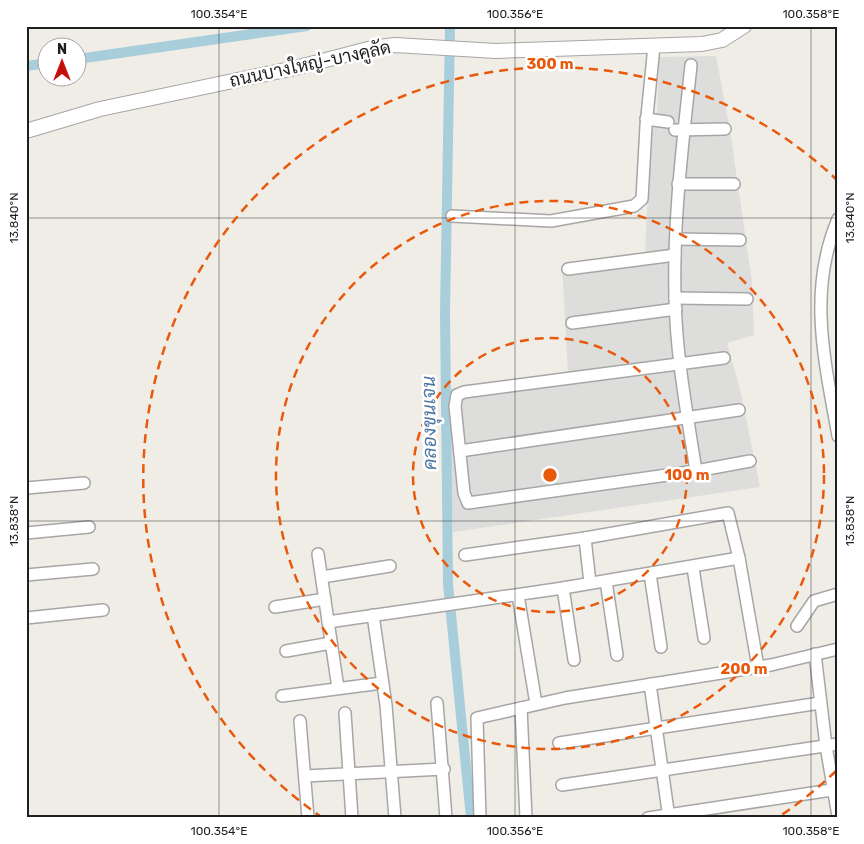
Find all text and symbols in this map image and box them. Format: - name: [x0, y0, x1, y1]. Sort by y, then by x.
- text: 100.354°E: [191, 7, 247, 21]
- text: 100.356°E: [487, 7, 543, 21]
- text: 100.358°E: [782, 7, 840, 21]
- street label: ถนนบางใหญ่-บางคูลัด: [227, 34, 393, 94]
- north arrow: [38, 38, 88, 88]
- text: N: [57, 41, 67, 58]
- text: 300 m: [526, 55, 574, 73]
- text: 13.840°N: [7, 193, 21, 243]
- text: 13.840°N: [843, 193, 857, 243]
- water label: คลองขุนเจน: [417, 376, 442, 470]
- centre of rings: [541, 466, 559, 484]
- text: 100 m: [665, 466, 709, 484]
- text: 13.838°N: [7, 496, 21, 546]
- text: 13.838°N: [843, 496, 857, 546]
- text: 200 m: [720, 660, 768, 678]
- text: 100.354°E: [191, 824, 247, 838]
- text: 100.356°E: [487, 824, 543, 838]
- text: 100.358°E: [782, 824, 840, 838]

